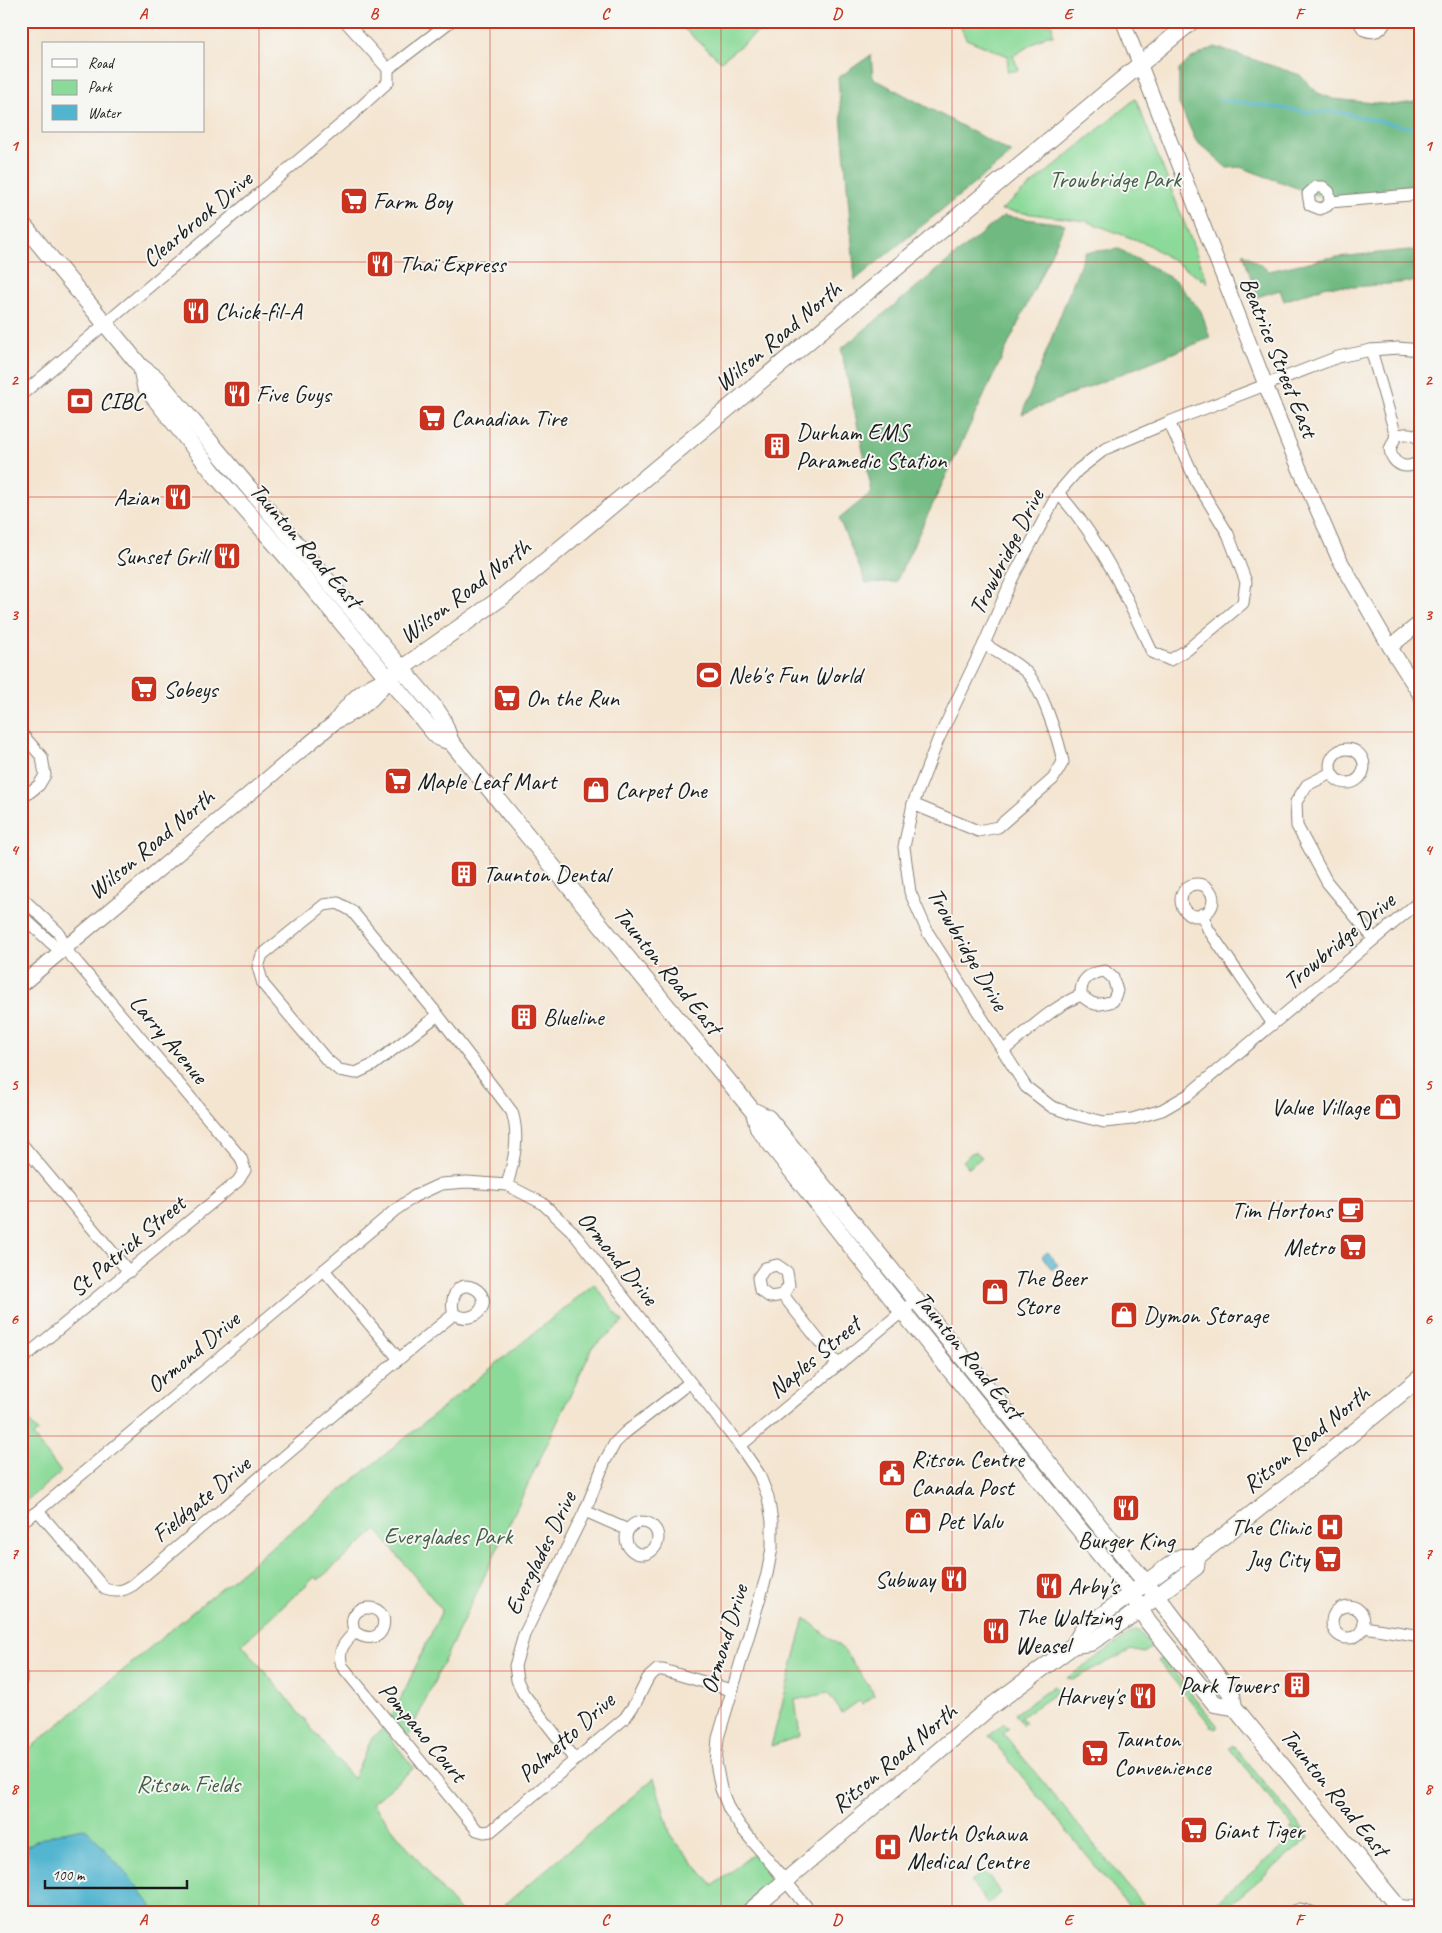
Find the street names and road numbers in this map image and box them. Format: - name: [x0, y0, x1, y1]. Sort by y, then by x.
- street label: Clearbrook Drive: [136, 163, 260, 274]
- street label: Beatrice Street East: [1233, 272, 1326, 444]
- street label: Wilson Road North: [708, 273, 849, 398]
- street label: Taunton Road East: [243, 476, 371, 616]
- street label: Trowbridge Drive: [962, 482, 1051, 620]
- street label: Wilson Road North: [394, 531, 538, 650]
- street label: Wilson Road North: [81, 781, 222, 906]
- street label: Trowbridge Drive: [921, 882, 1016, 1018]
- street label: Trowbridge Drive: [1277, 884, 1403, 996]
- street label: Taunton Road East: [607, 900, 731, 1043]
- street label: Larry Avenue: [123, 988, 216, 1091]
- street label: St Patrick Street: [63, 1187, 193, 1303]
- street label: Ormond Drive: [571, 1205, 666, 1313]
- street label: Taunton Road East: [908, 1285, 1032, 1428]
- street label: Ormond Drive: [140, 1303, 247, 1400]
- street label: Naples Street: [761, 1308, 869, 1405]
- street label: Ritson Road North: [1236, 1377, 1377, 1499]
- street label: Fieldgate Drive: [146, 1448, 258, 1549]
- street label: Everglades Drive: [497, 1485, 584, 1620]
- street label: Ormond Drive: [693, 1579, 755, 1697]
- street label: Pompano Court: [373, 1676, 475, 1790]
- street label: Palmetto Drive: [511, 1684, 622, 1788]
- street label: Ritson Road North: [825, 1695, 965, 1819]
- street label: Taunton Road East: [1274, 1722, 1398, 1865]

